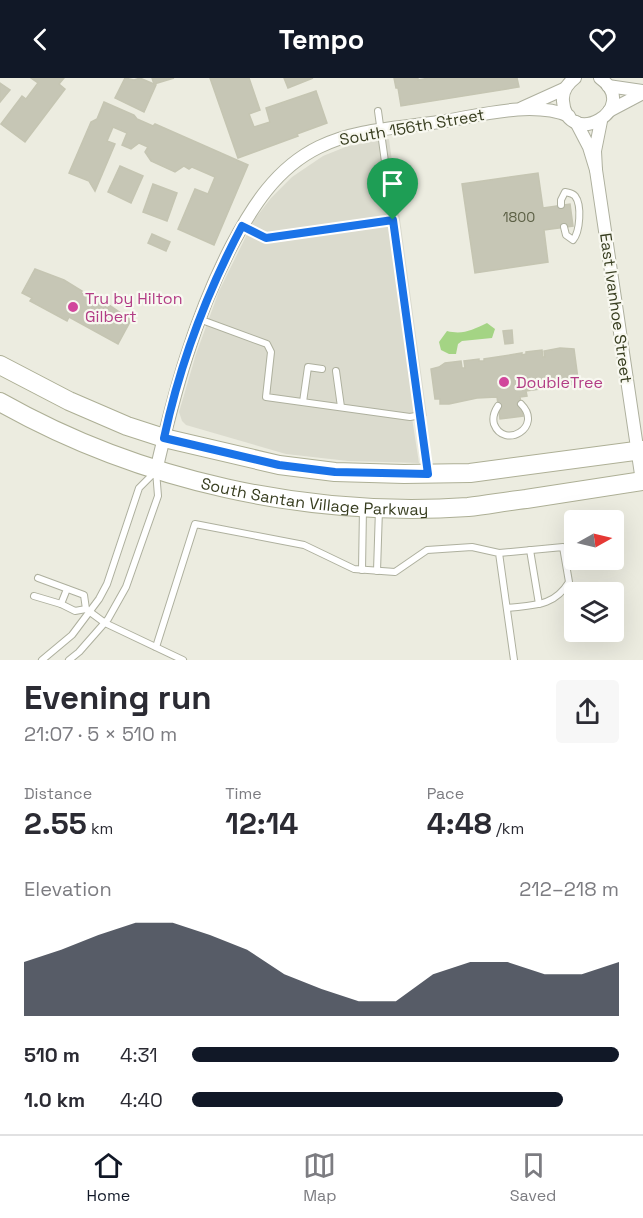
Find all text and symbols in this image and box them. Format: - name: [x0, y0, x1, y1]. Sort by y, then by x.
- text: Tempo: [279, 22, 364, 57]
- icon: back: [24, 23, 57, 56]
- icon: heart: [586, 23, 619, 56]
- street label: South 156th Street: [338, 104, 486, 150]
- pin: [367, 158, 418, 220]
- icon: arrive: [376, 167, 409, 200]
- house number: 1800: [503, 208, 535, 226]
- street label: East Ivanhoe Street: [595, 232, 637, 384]
- place label: Tru by Hilton Gilbert: [85, 288, 182, 327]
- marker: Tru by Hilton Gilbert: [66, 300, 80, 314]
- place label: DoubleTree: [516, 372, 603, 393]
- marker: DoubleTree: [497, 375, 511, 389]
- street label: South Santan Village Parkway: [199, 472, 428, 519]
- north arrow: [564, 510, 624, 570]
- map controls: [564, 510, 624, 642]
- button: layers: [564, 582, 624, 642]
- text: Evening run: [24, 677, 212, 719]
- button: share: [556, 680, 619, 743]
- text: 21:07 · 5 × 510 m: [24, 721, 177, 747]
- text: Distance: [24, 783, 92, 804]
- text: Time: [225, 783, 262, 804]
- text: Pace: [427, 783, 464, 804]
- text: 2.55: [24, 804, 87, 843]
- text: 12:14: [225, 804, 298, 843]
- text: 4:48: [427, 804, 492, 843]
- text: km: [87, 818, 113, 839]
- text: /km: [492, 818, 524, 839]
- text: Elevation: [24, 876, 112, 902]
- text: 212–218 m: [519, 876, 619, 902]
- text: 510 m: [24, 1042, 80, 1068]
- text: 4:31: [120, 1042, 158, 1068]
- text: 1.0 km: [24, 1087, 85, 1113]
- text: 4:40: [120, 1087, 163, 1113]
- tab: Home: [87, 1149, 130, 1206]
- tab: Map: [303, 1149, 337, 1206]
- tab: Saved: [510, 1149, 556, 1206]

